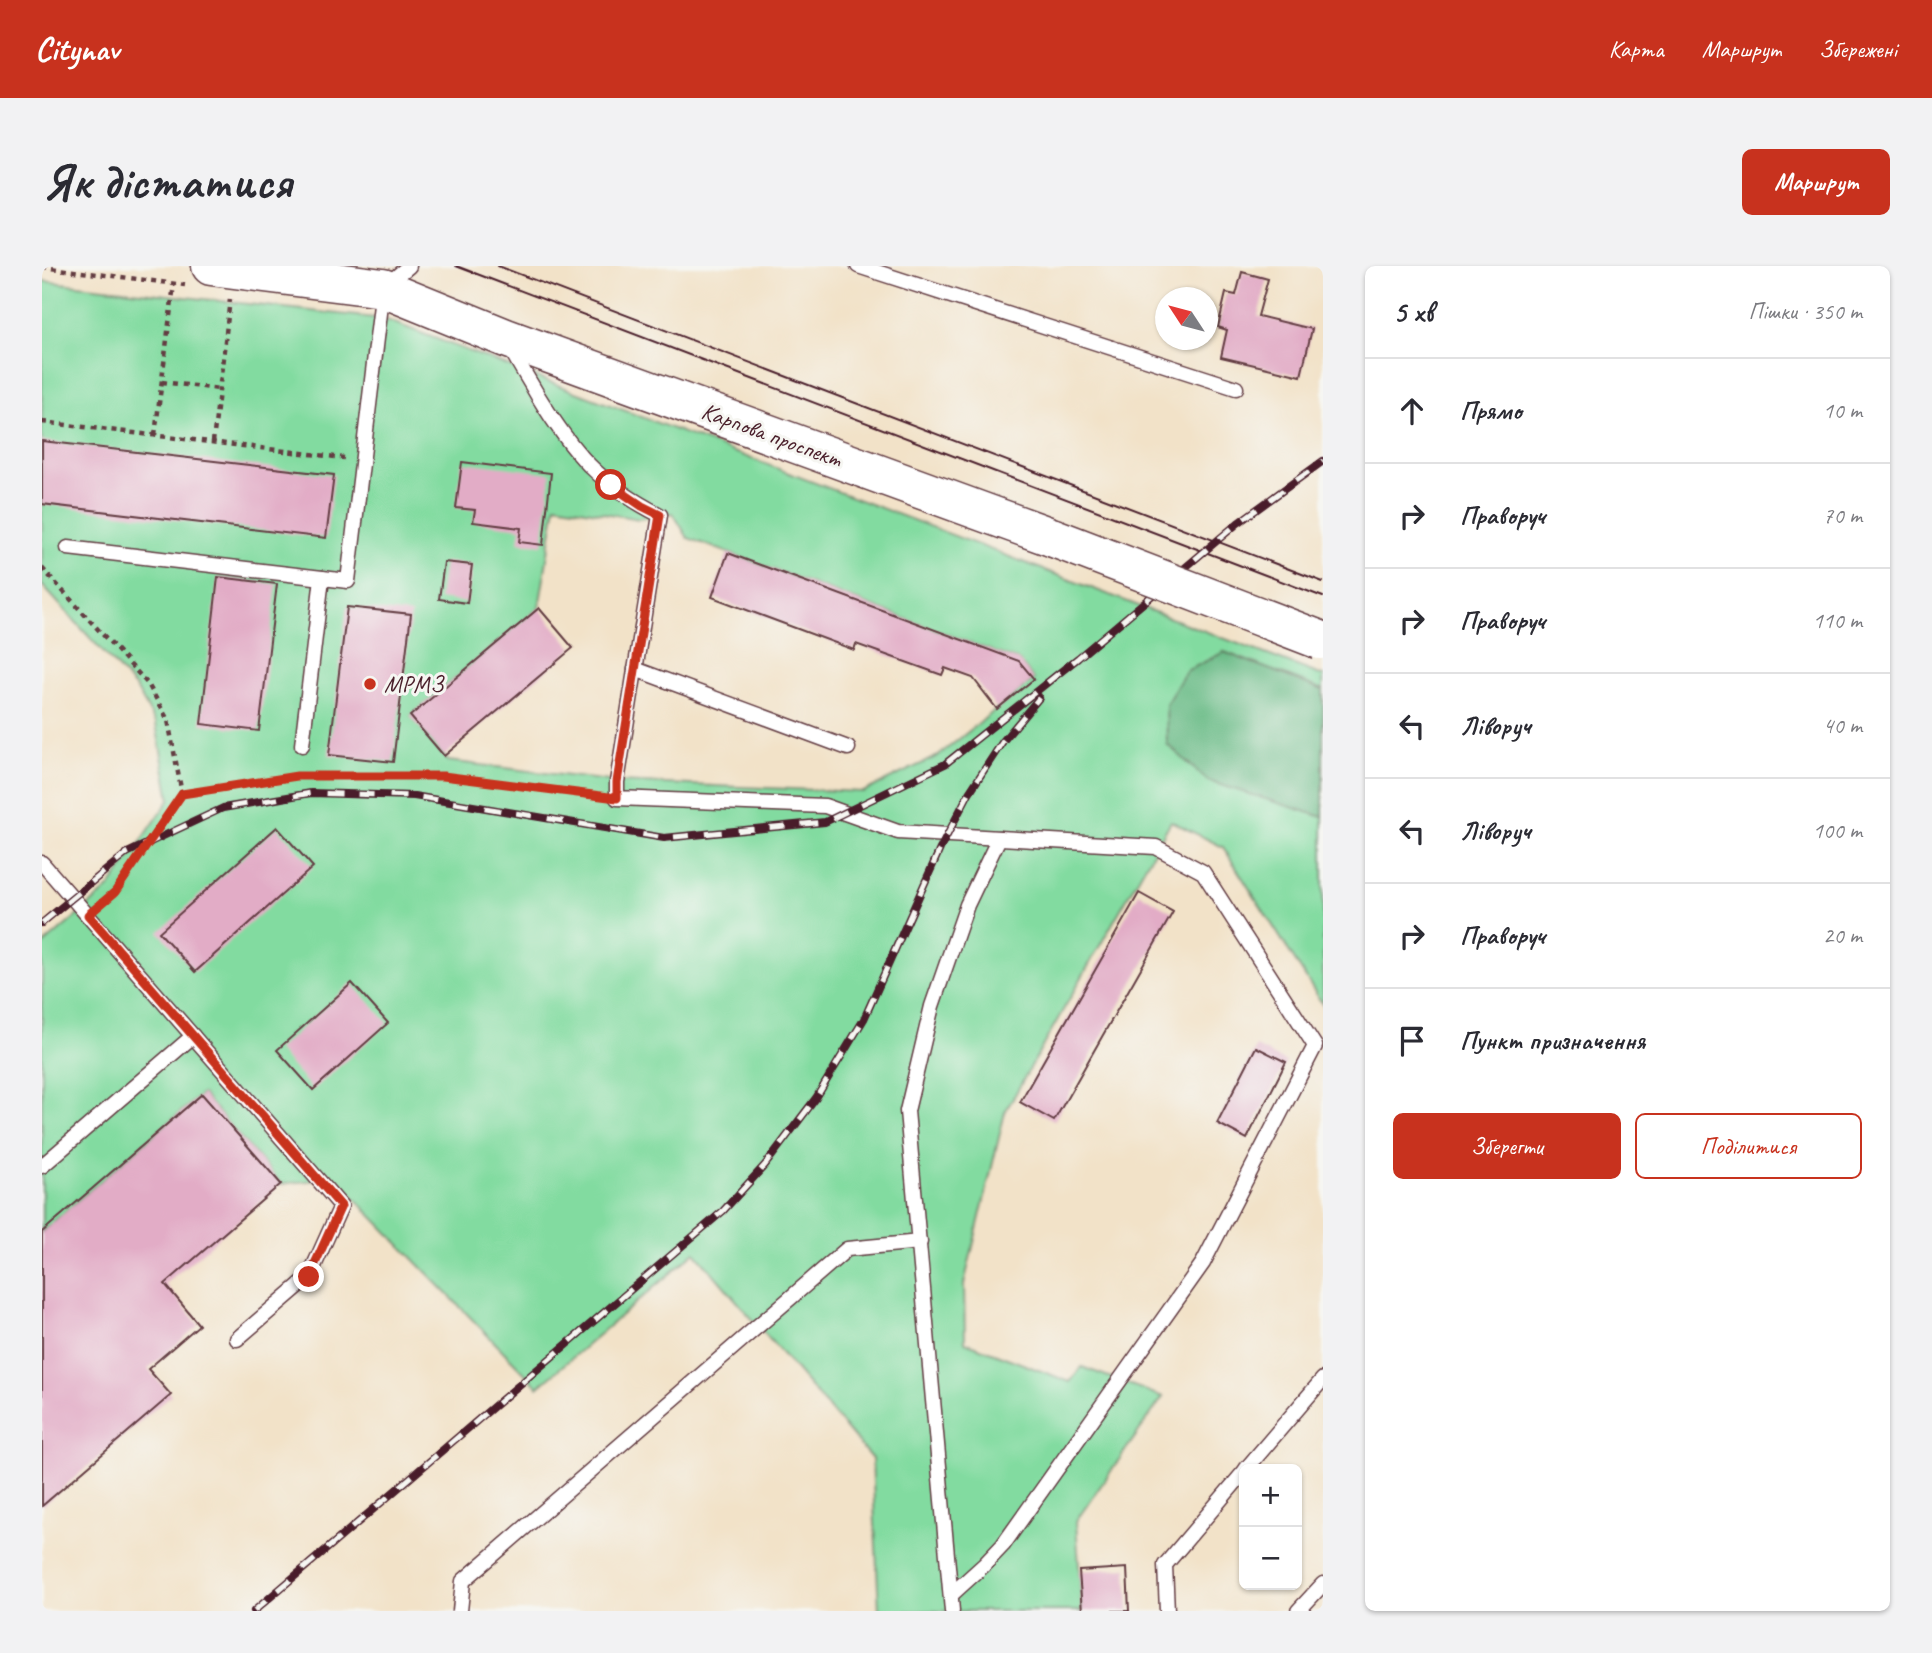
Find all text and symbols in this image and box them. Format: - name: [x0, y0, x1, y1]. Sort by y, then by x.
- text: Citynav: [35, 28, 119, 70]
- text: Карта: [1609, 34, 1664, 64]
- text: Маршрут: [1702, 34, 1781, 64]
- text: Збережені: [1819, 34, 1897, 64]
- button: Маршрут: [1742, 149, 1890, 215]
- text: Як дістатися: [42, 151, 292, 213]
- north arrow: [1155, 287, 1218, 350]
- text: 5 хв: [1393, 293, 1433, 331]
- text: Пішки · 350 m: [1748, 297, 1862, 326]
- icon: ahead: [1393, 392, 1431, 430]
- text: Прямо: [1460, 394, 1522, 427]
- street label: Карпова проспект: [698, 396, 847, 474]
- text: 10 m: [1823, 396, 1862, 425]
- route start: [595, 469, 626, 500]
- icon: right: [1393, 497, 1431, 535]
- text: Праворуч: [1460, 499, 1545, 532]
- text: 70 m: [1823, 501, 1862, 530]
- icon: right: [1393, 602, 1431, 640]
- text: Праворуч: [1460, 604, 1545, 637]
- text: 110 m: [1813, 606, 1862, 635]
- place label: МРМЗ: [384, 669, 445, 699]
- marker: МРМЗ: [362, 676, 378, 692]
- icon: left: [1393, 707, 1431, 745]
- text: Ліворуч: [1460, 709, 1531, 742]
- text: 40 m: [1823, 711, 1862, 740]
- icon: left: [1393, 812, 1431, 850]
- text: Ліворуч: [1460, 814, 1531, 847]
- text: 100 m: [1813, 816, 1862, 845]
- icon: right: [1393, 917, 1431, 955]
- text: Праворуч: [1460, 919, 1545, 952]
- text: 20 m: [1823, 921, 1862, 950]
- icon: arrive: [1393, 1022, 1431, 1060]
- text: Пункт призначення: [1460, 1024, 1645, 1057]
- button: Зберегти: [1393, 1113, 1621, 1179]
- button: Поділитися: [1635, 1113, 1862, 1179]
- route end: [293, 1261, 324, 1292]
- map controls: [1239, 1464, 1302, 1590]
- button: +: [1239, 1464, 1302, 1527]
- button: −: [1239, 1527, 1302, 1590]

